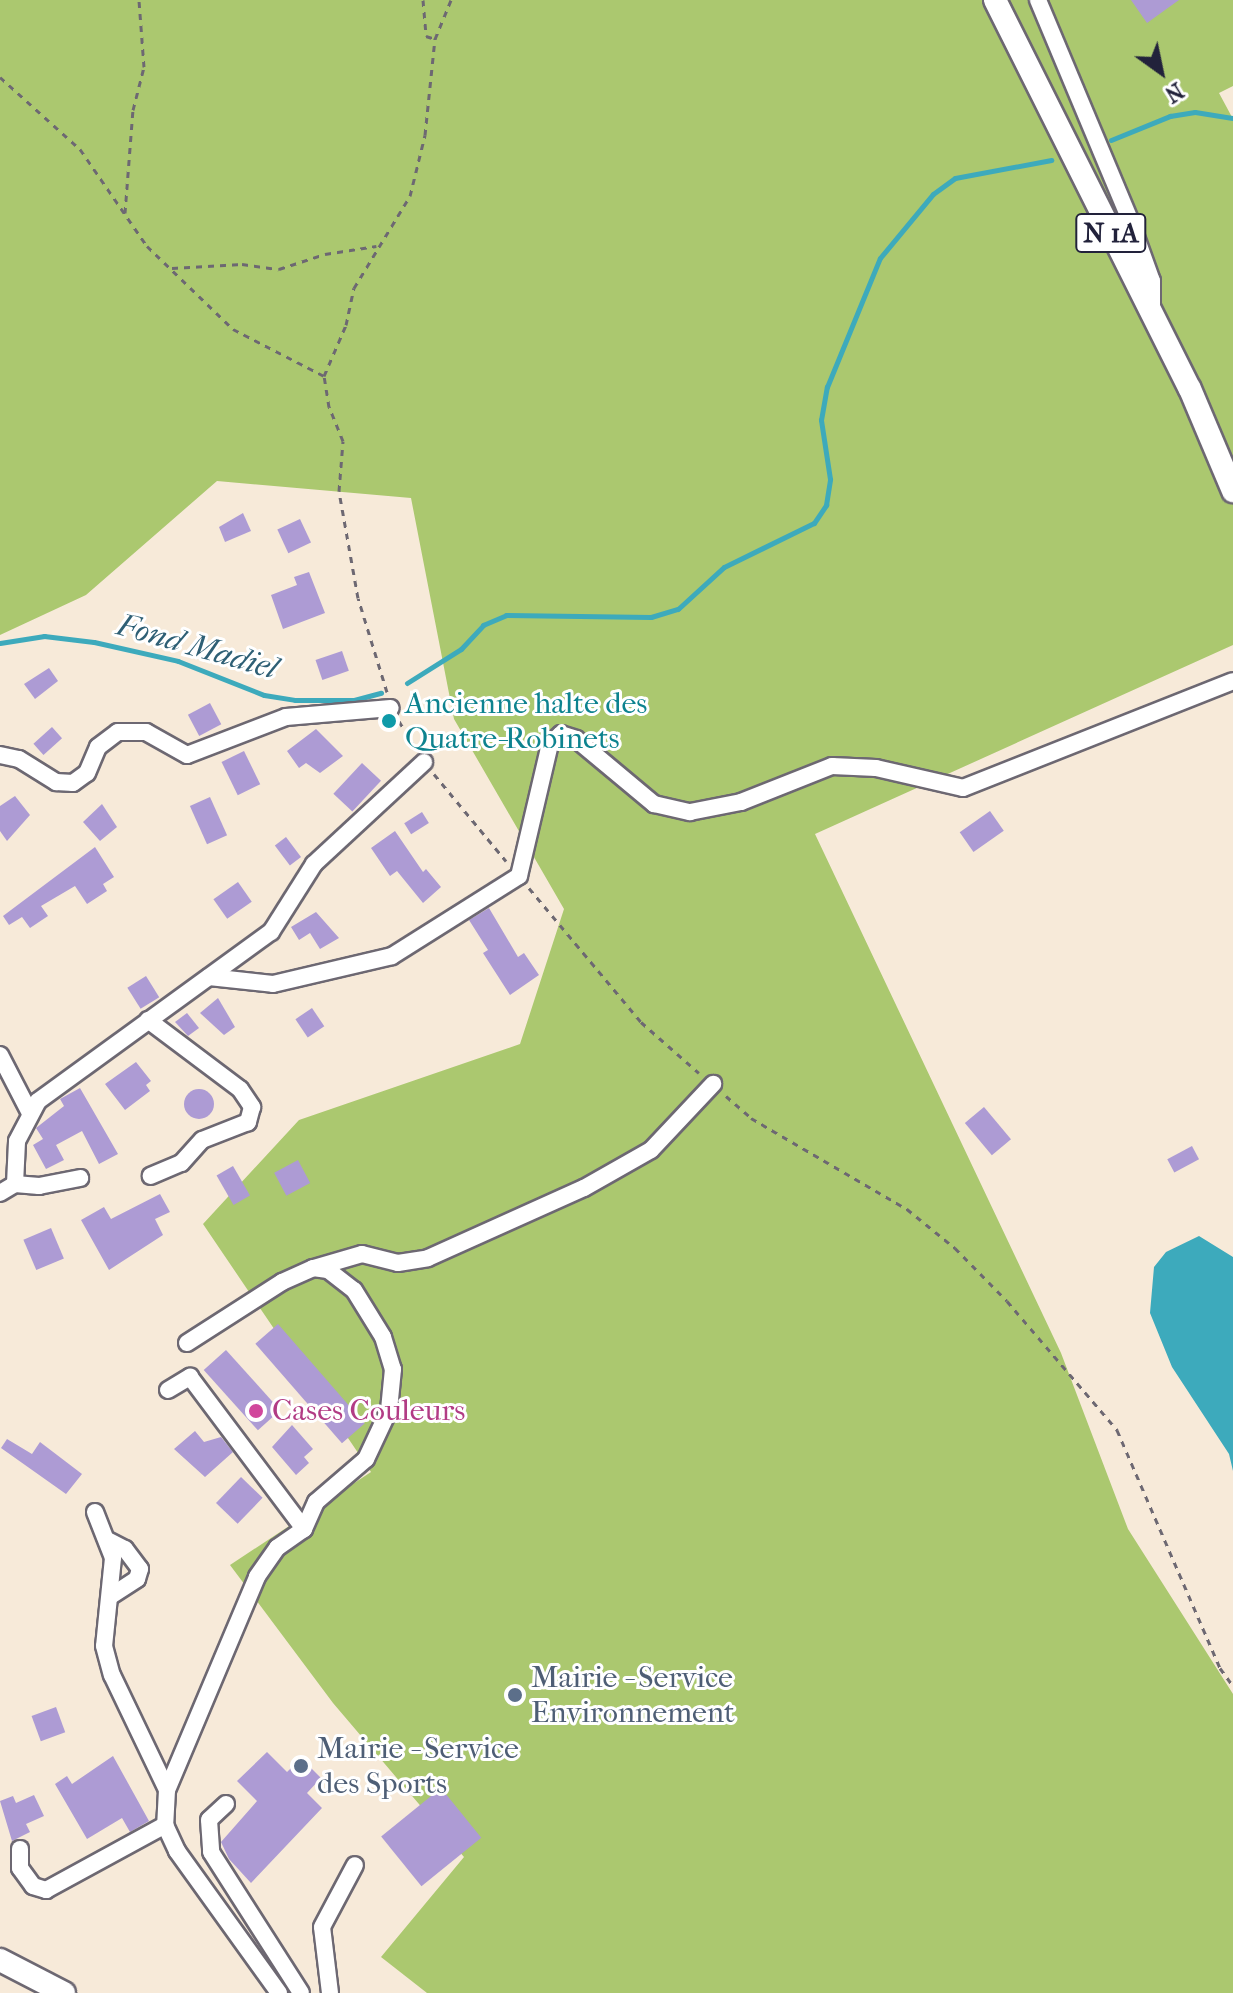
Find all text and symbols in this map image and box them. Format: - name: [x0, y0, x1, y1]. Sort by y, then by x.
- north arrow: [1121, 32, 1201, 112]
- text: N: [1160, 77, 1188, 108]
- road number: N 1A: [1075, 209, 1147, 257]
- water label: Fond Madiel: [113, 606, 281, 688]
- place label: Ancienne halte des Quatre-Robinets: [405, 686, 647, 756]
- marker: Ancienne halte des Quatre-Robinets: [380, 712, 398, 730]
- place label: Cases Couleurs: [272, 1393, 465, 1429]
- marker: Cases Couleurs: [247, 1402, 265, 1420]
- place label: Mairie - Service Environnement: [531, 1660, 735, 1730]
- marker: Mairie - Service Environnement: [506, 1686, 524, 1704]
- place label: Mairie - Service des Sports: [317, 1731, 519, 1802]
- marker: Mairie - Service des Sports: [292, 1757, 310, 1775]

